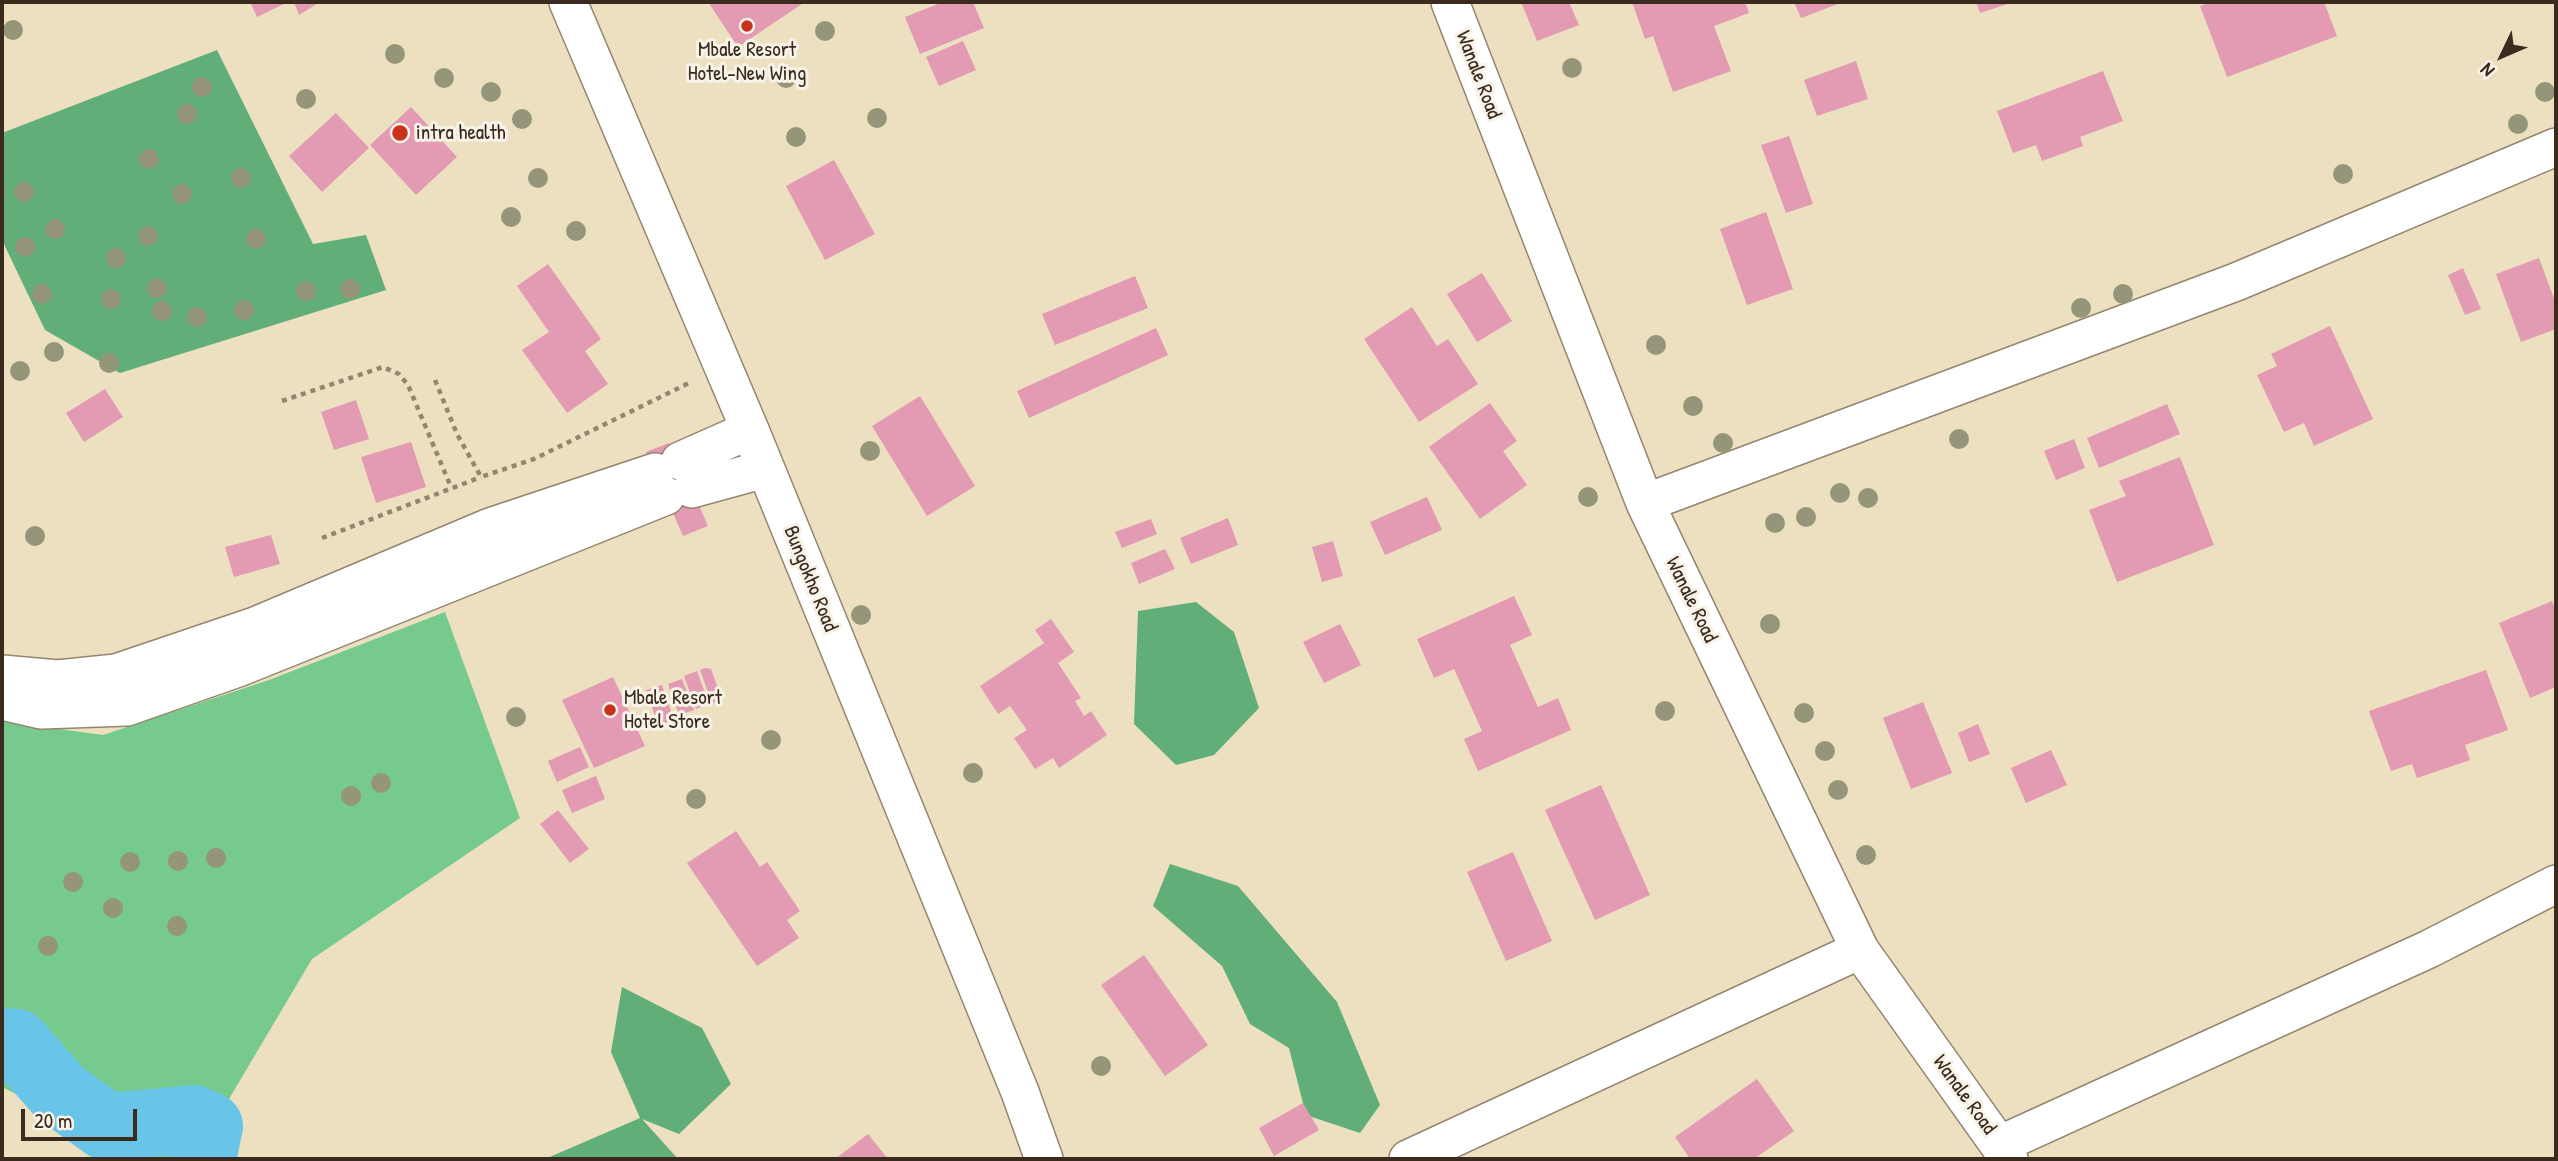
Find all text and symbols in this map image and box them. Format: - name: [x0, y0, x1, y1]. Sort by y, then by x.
- marker: Mbale Resort Hotel-New Wing: [739, 18, 755, 34]
- north arrow: [2467, 21, 2537, 91]
- street label: Wanale Road: [1450, 28, 1506, 122]
- place label: Mbale Resort Hotel-New Wing: [688, 37, 806, 87]
- text: N: [2474, 58, 2500, 83]
- place label: intra health: [416, 120, 506, 146]
- marker: intra health: [390, 123, 410, 143]
- street label: Bungokho Road: [777, 523, 843, 635]
- street label: Wanale Road: [1659, 553, 1723, 647]
- place label: Mbale Resort Hotel Store: [624, 685, 722, 735]
- marker: Mbale Resort Hotel Store: [602, 702, 618, 718]
- street label: Wanale Road: [1927, 1050, 2001, 1140]
- scale bar: [24, 1094, 140, 1138]
- text: 20 m: [34, 1106, 72, 1135]

